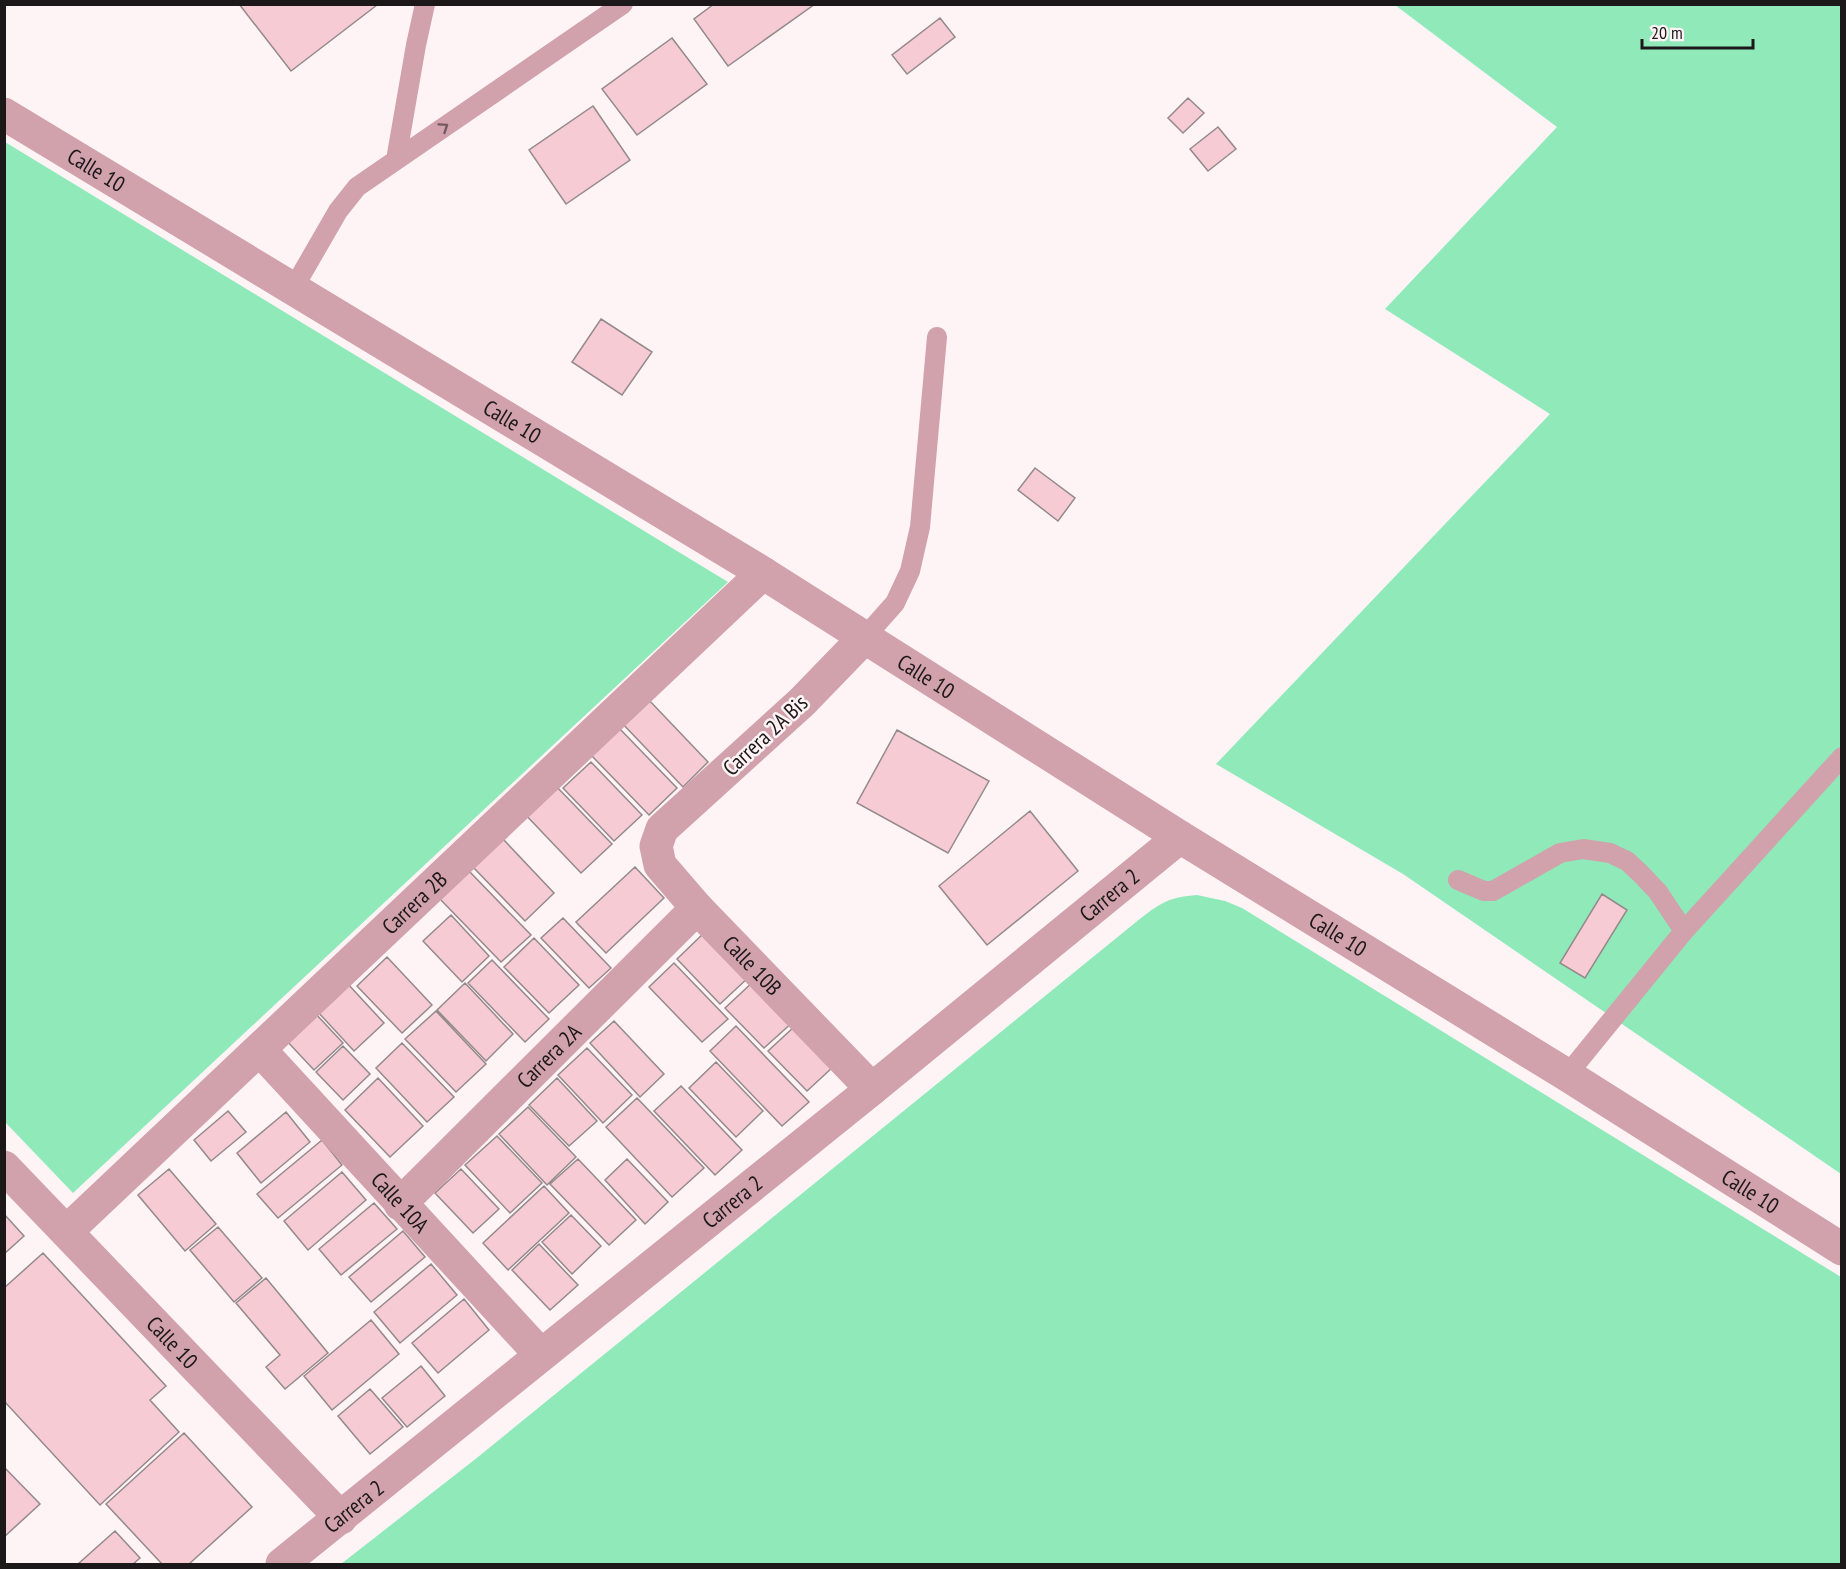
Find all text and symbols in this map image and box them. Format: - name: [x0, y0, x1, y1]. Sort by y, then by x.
- scale bar: [1642, 12, 1753, 50]
- text: 20 m: [1651, 21, 1683, 44]
- one-way arrow: [438, 123, 449, 134]
- street label: Calle 10: [62, 142, 130, 198]
- street label: Calle 10: [478, 393, 546, 450]
- street label: Calle 10: [892, 648, 960, 705]
- street label: Carrera 2A Bis: [717, 689, 813, 781]
- street label: Carrera 2: [1074, 862, 1145, 928]
- street label: Carrera 2B: [376, 865, 453, 940]
- street label: Calle 10: [1304, 906, 1372, 962]
- street label: Calle 10B: [717, 929, 788, 1001]
- street label: Carrera 2A: [511, 1017, 587, 1094]
- street label: Calle 10: [1717, 1163, 1784, 1220]
- street label: Calle 10A: [365, 1166, 436, 1239]
- street label: Carrera 2: [696, 1169, 768, 1234]
- street label: Calle 10: [141, 1310, 204, 1375]
- street label: Carrera 2: [318, 1474, 389, 1539]

